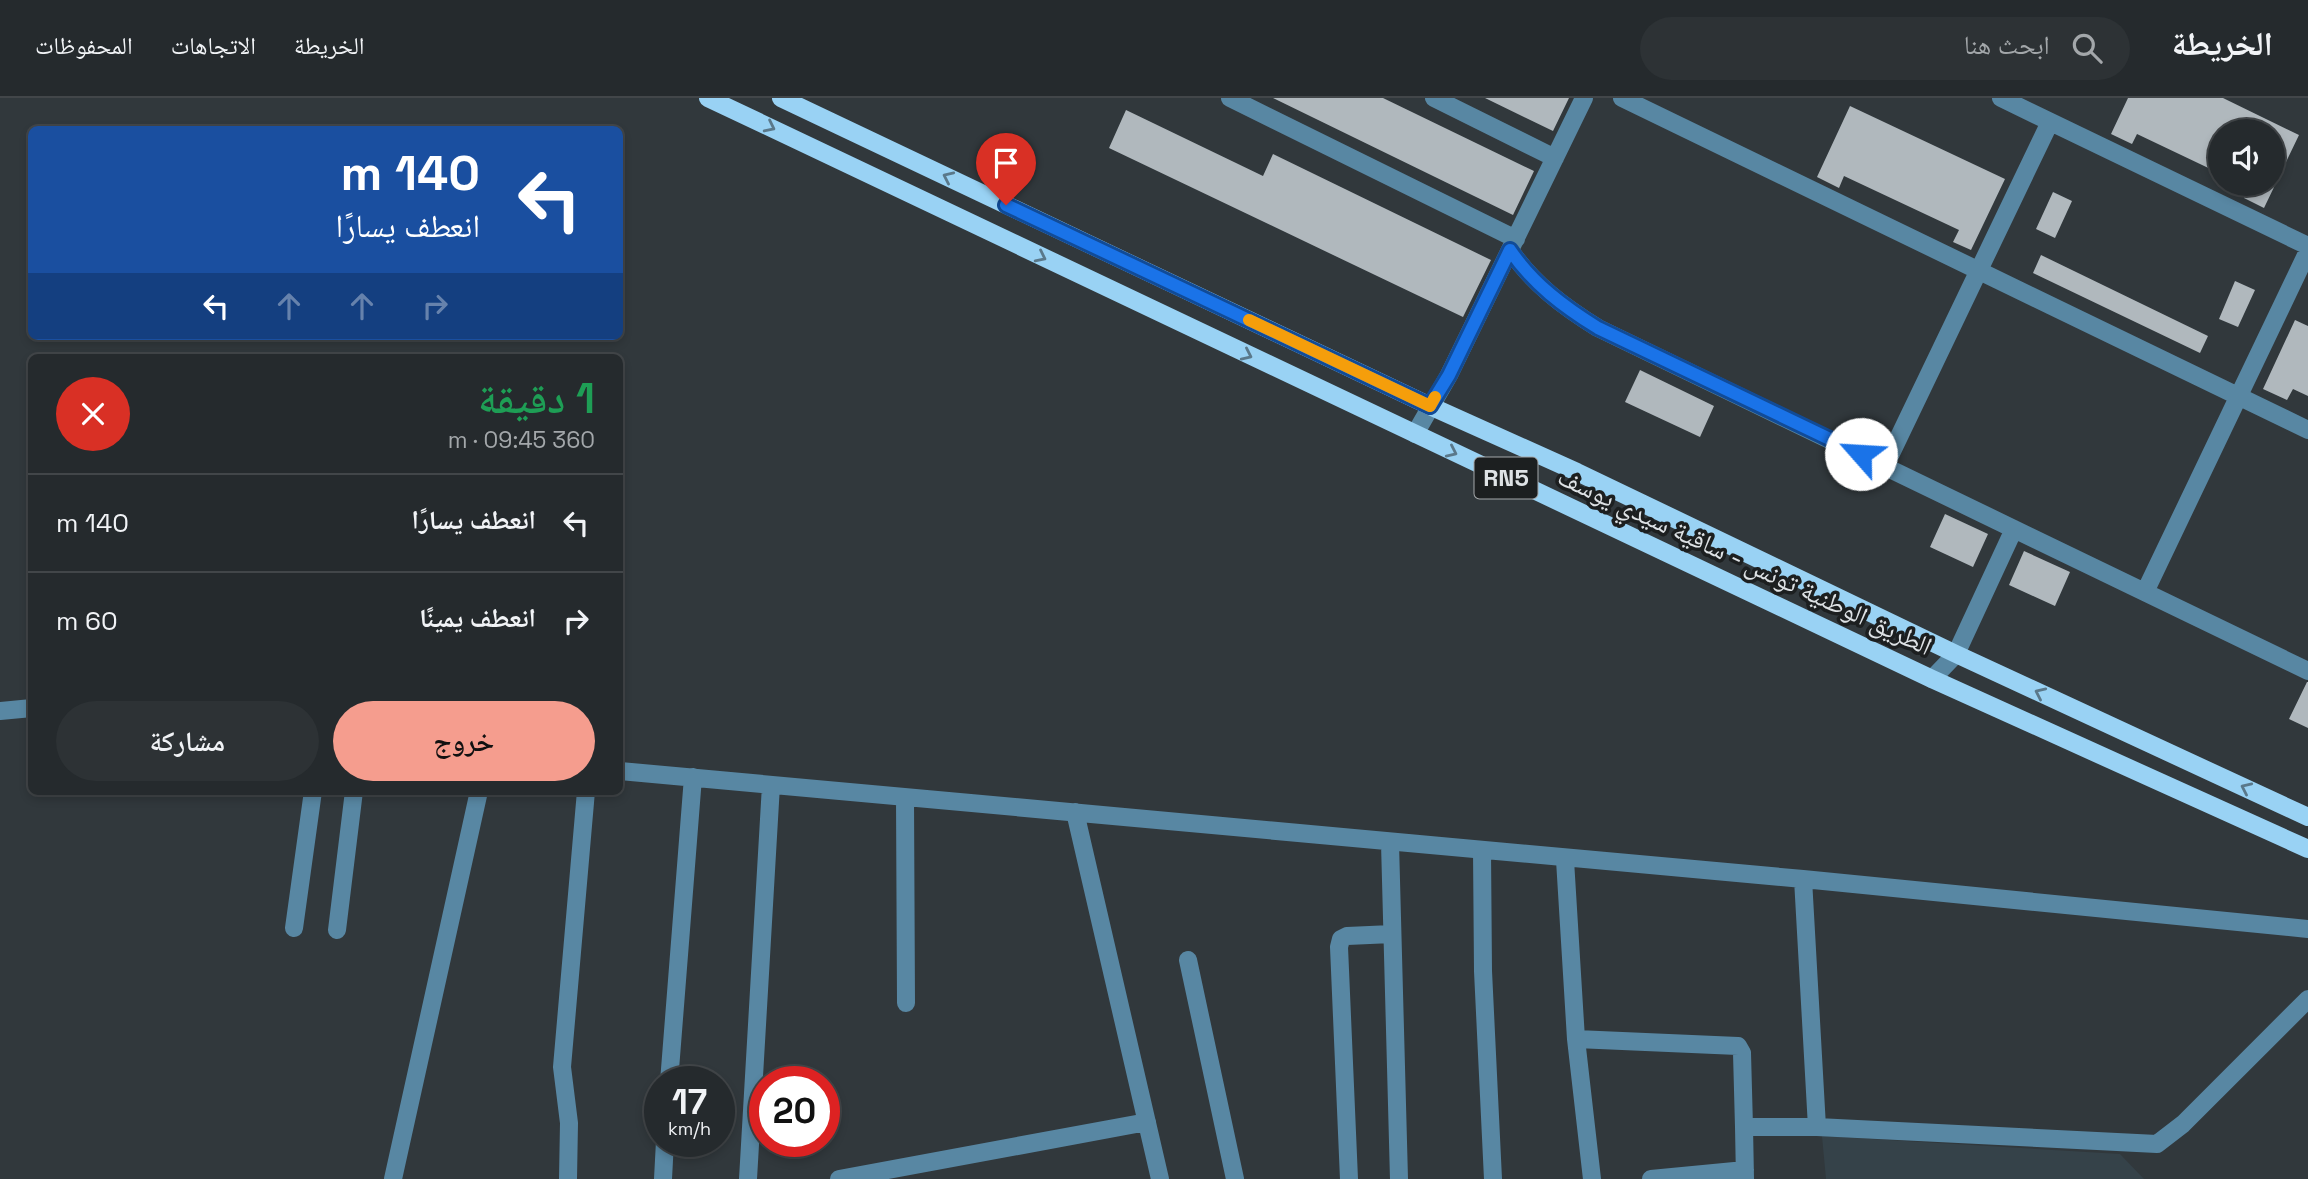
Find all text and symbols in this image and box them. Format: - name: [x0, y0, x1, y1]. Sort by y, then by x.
- search box: [1640, 17, 2130, 80]
- text: الخريطة: [2172, 23, 2273, 65]
- text: ابحث هنا: [1964, 28, 2050, 62]
- icon: search: [2068, 29, 2106, 67]
- text: المحفوظات: [35, 30, 133, 61]
- text: الاتجاهات: [171, 30, 256, 61]
- text: الخريطة: [294, 30, 365, 61]
- one-way arrow: [762, 119, 775, 133]
- map controls: [2208, 119, 2285, 196]
- button: sound: [2208, 119, 2285, 196]
- pin: [976, 133, 1036, 205]
- text: 140 m: [341, 142, 480, 204]
- icon: arrive: [987, 144, 1025, 182]
- icon: left: [504, 154, 595, 245]
- one-way arrow: [943, 171, 955, 185]
- text: انعطف يسارًا: [336, 206, 480, 246]
- one-way arrow: [1034, 249, 1046, 263]
- icon: left: [197, 287, 235, 325]
- icon: ahead: [270, 287, 308, 325]
- icon: ahead: [343, 287, 381, 325]
- icon: right: [416, 287, 454, 325]
- one-way arrow: [1240, 346, 1252, 360]
- text: 1 دقيقة: [478, 372, 595, 425]
- button: close: [56, 377, 130, 451]
- position arrow: [1824, 417, 1898, 491]
- text: 360 m · 09:45: [448, 425, 595, 455]
- one-way arrow: [1445, 444, 1457, 458]
- road number: RN5: [1474, 458, 1538, 498]
- street label: الطريق الوطنية تونس - ساقية سيدي يوسف: [1551, 459, 1938, 666]
- text: انعطف يسارًا: [412, 503, 536, 537]
- icon: left: [557, 504, 595, 542]
- text: 140 m: [56, 506, 129, 540]
- text: انعطف يمينًا: [419, 601, 536, 635]
- icon: right: [557, 602, 595, 640]
- text: 60 m: [56, 604, 118, 638]
- one-way arrow: [2034, 687, 2047, 701]
- button: مشاركة: [56, 701, 319, 781]
- button: خروج: [333, 701, 595, 781]
- one-way arrow: [2241, 782, 2253, 796]
- speed limit sign: 20: [749, 1066, 840, 1157]
- text: 17: [672, 1080, 707, 1124]
- text: km/h: [668, 1117, 711, 1140]

